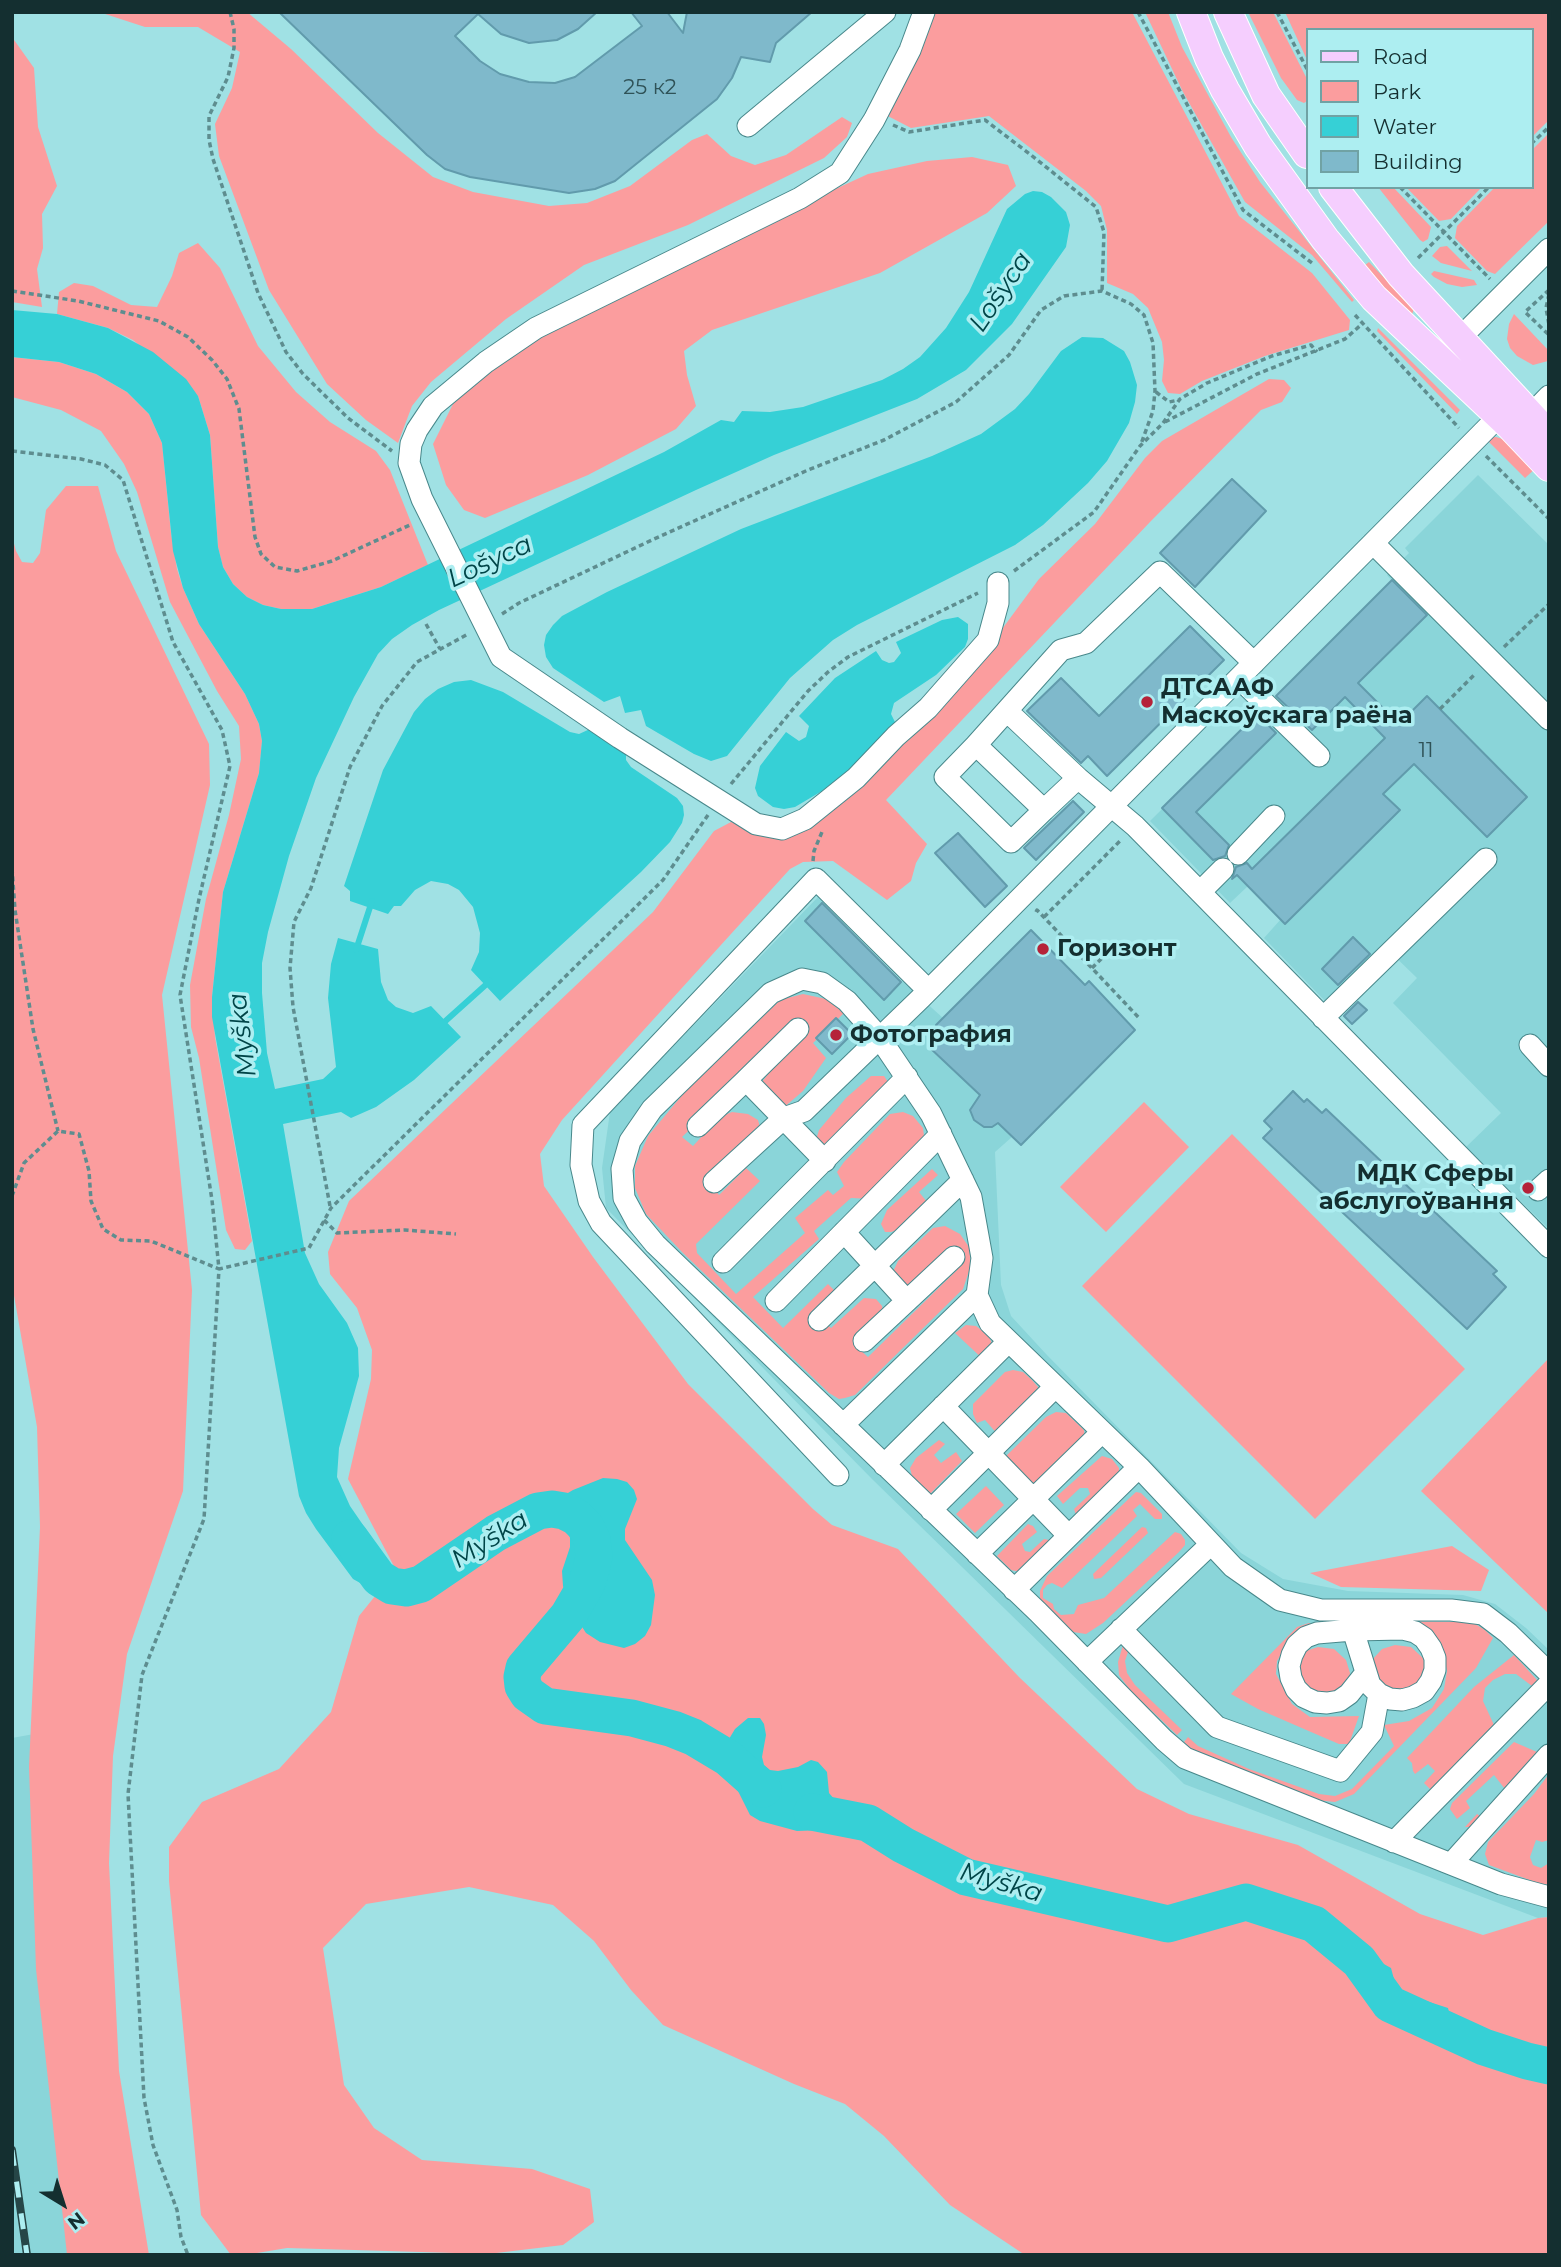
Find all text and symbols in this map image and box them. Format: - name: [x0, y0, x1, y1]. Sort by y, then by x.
- legend: [1306, 28, 1533, 189]
- text: Road: [1373, 44, 1428, 69]
- house number: 25 к2: [623, 75, 677, 101]
- text: Park: [1373, 79, 1421, 104]
- text: Water: [1373, 114, 1437, 139]
- text: Building: [1373, 149, 1463, 174]
- water label: Lošyca: [963, 246, 1039, 338]
- water label: Lošyca: [443, 529, 537, 595]
- place label: ДТСААФ Маскоўскага раёна: [1161, 674, 1413, 730]
- marker: ДТСААФ Маскоўскага раёна: [1139, 694, 1155, 710]
- house number: 11: [1418, 738, 1434, 764]
- place label: Горизонт: [1057, 935, 1177, 963]
- marker: Горизонт: [1035, 941, 1051, 957]
- water label: Муška: [222, 991, 264, 1079]
- place label: Фотография: [850, 1021, 1012, 1049]
- marker: Фотография: [828, 1027, 844, 1043]
- place label: МДК Сферы абслугоўвання: [1319, 1160, 1514, 1216]
- marker: МДК Сферы абслугоўвання: [1520, 1180, 1536, 1196]
- water label: Муška: [446, 1504, 534, 1576]
- water label: Муška: [956, 1856, 1046, 1910]
- north arrow: [28, 2169, 98, 2239]
- text: N: [63, 2207, 89, 2235]

